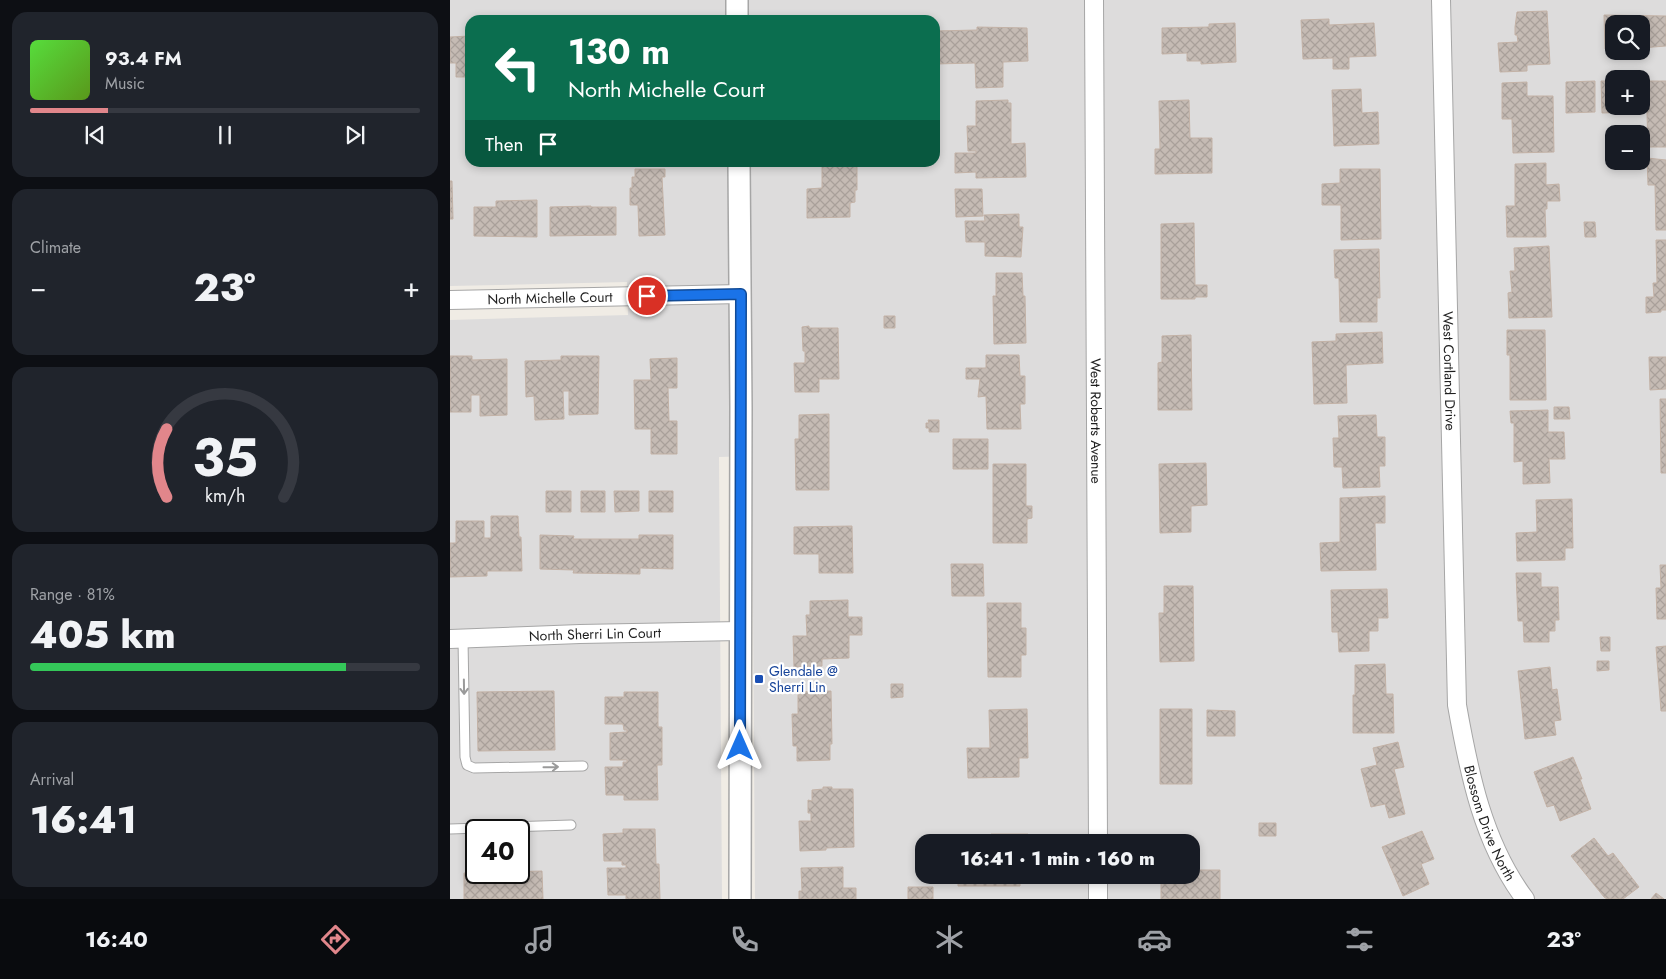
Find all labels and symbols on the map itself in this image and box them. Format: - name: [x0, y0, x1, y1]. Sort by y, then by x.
- pin: [626, 275, 668, 317]
- street label: North Michelle Court: [487, 287, 613, 309]
- street label: West Cortland Drive: [1438, 311, 1461, 431]
- street label: West Roberts Avenue: [1086, 358, 1106, 484]
- street label: North Sherri Lin Court: [528, 622, 662, 646]
- place label: Glendale @ Sherri Lin: [769, 661, 838, 697]
- marker: Glendale @ Sherri Lin: [753, 673, 765, 685]
- one-way arrow: [459, 679, 469, 695]
- position arrow: [713, 719, 765, 771]
- one-way arrow: [542, 762, 559, 772]
- street label: Blossom Drive North: [1459, 763, 1520, 885]
- speed limit sign: 40: [465, 819, 530, 884]

